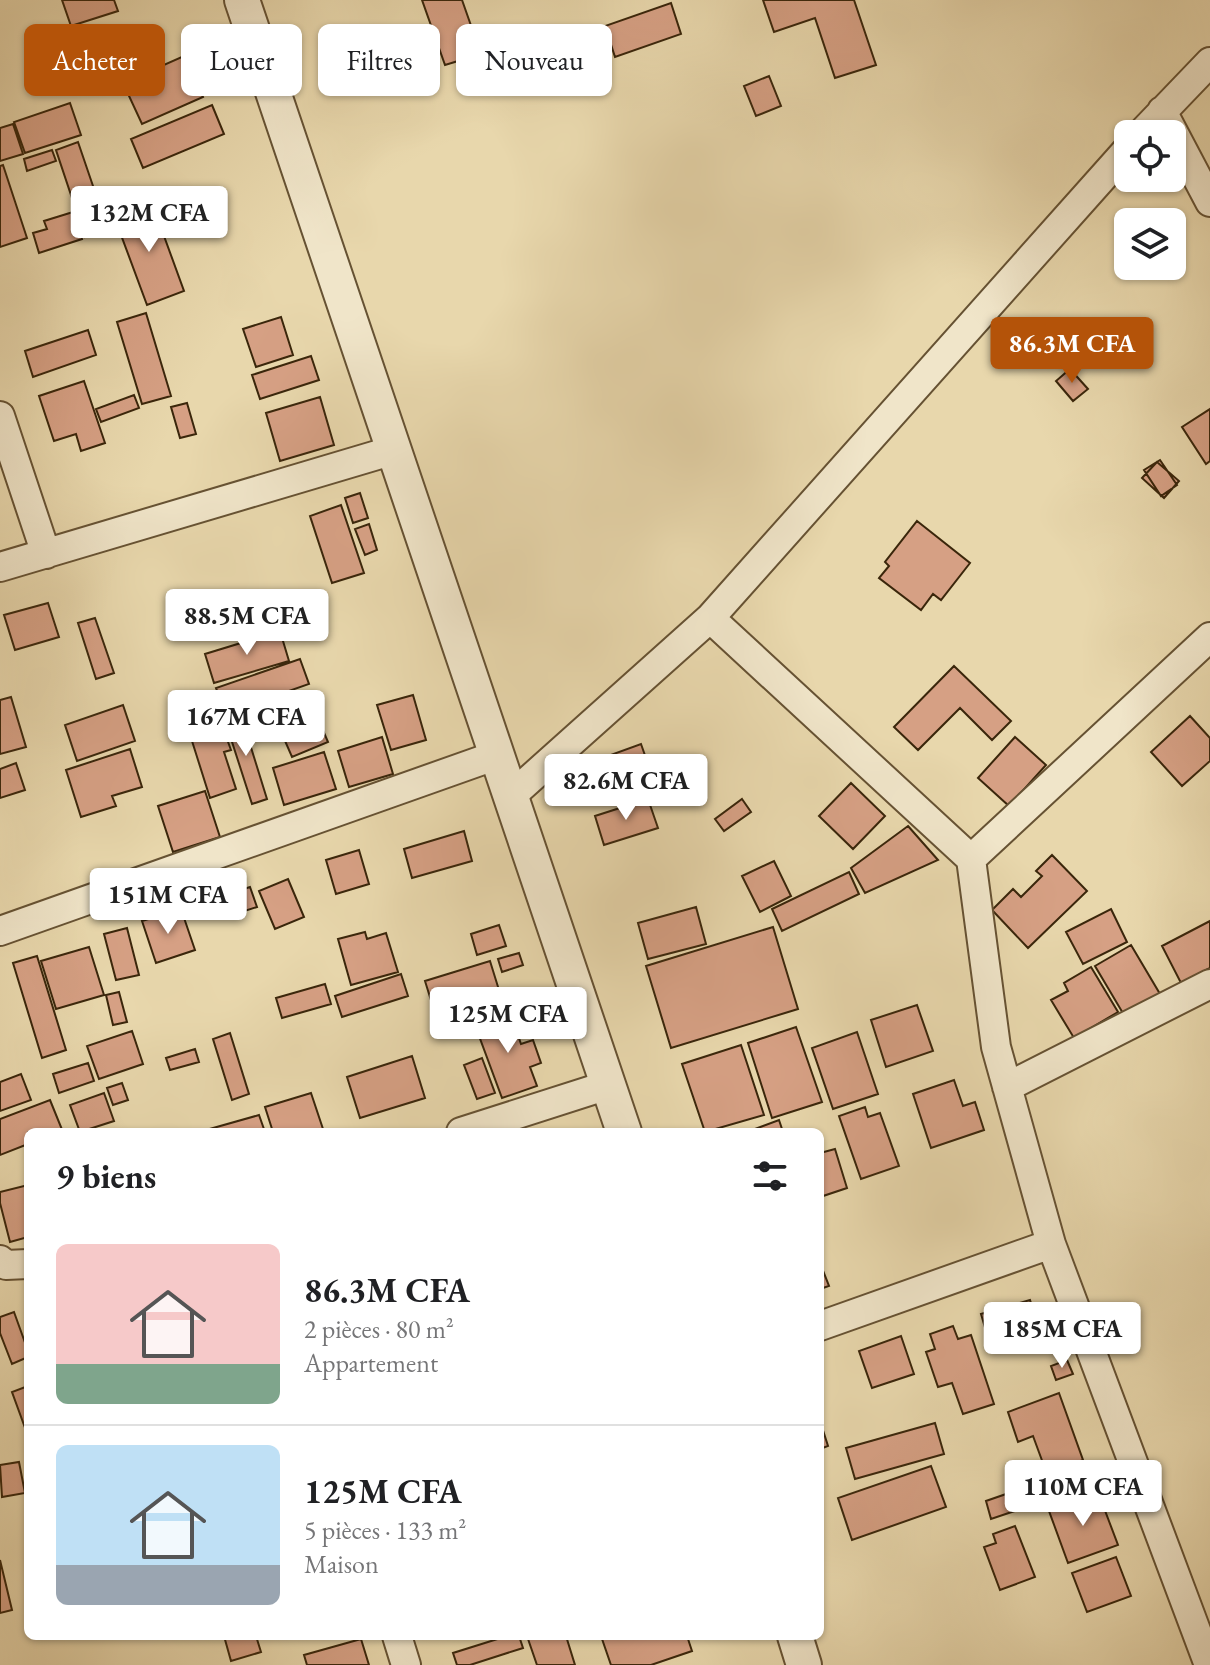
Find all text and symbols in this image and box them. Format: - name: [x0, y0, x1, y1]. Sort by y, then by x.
- chip: Acheter: [24, 24, 165, 96]
- chip: Louer: [181, 24, 302, 96]
- chip: Filtres: [318, 24, 440, 96]
- chip: Nouveau: [456, 24, 612, 96]
- map controls: [1114, 120, 1186, 280]
- button: locate: [1114, 120, 1186, 192]
- pin: 132M CFA: [66, 186, 232, 254]
- text: 132M CFA: [89, 195, 209, 229]
- button: layers: [1114, 208, 1186, 280]
- pin: 86.3M CFA: [980, 317, 1164, 385]
- text: 86.3M CFA: [1009, 326, 1135, 360]
- pin: 88.5M CFA: [155, 589, 339, 657]
- text: 88.5M CFA: [184, 598, 310, 632]
- pin: 167M CFA: [163, 690, 329, 758]
- text: 167M CFA: [186, 699, 306, 733]
- pin: 82.6M CFA: [534, 754, 718, 822]
- text: 82.6M CFA: [563, 763, 689, 797]
- pin: 151M CFA: [85, 868, 251, 936]
- text: 151M CFA: [108, 877, 228, 911]
- pin: 125M CFA: [425, 987, 591, 1055]
- text: 125M CFA: [448, 996, 568, 1030]
- text: 9 biens: [56, 1154, 156, 1198]
- icon: filters: [748, 1154, 792, 1198]
- text: 86.3M CFA: [304, 1268, 470, 1312]
- icon: home: [120, 1276, 216, 1372]
- pin: 185M CFA: [979, 1302, 1145, 1370]
- text: 185M CFA: [1002, 1311, 1122, 1345]
- text: 2 pièces · 80 m²: [304, 1312, 454, 1346]
- text: Appartement: [304, 1346, 438, 1380]
- pin: 110M CFA: [1000, 1460, 1166, 1528]
- text: 125M CFA: [304, 1469, 462, 1513]
- text: 110M CFA: [1023, 1469, 1143, 1503]
- icon: home: [120, 1477, 216, 1573]
- text: 5 pièces · 133 m²: [304, 1513, 466, 1547]
- text: Maison: [304, 1547, 379, 1581]

